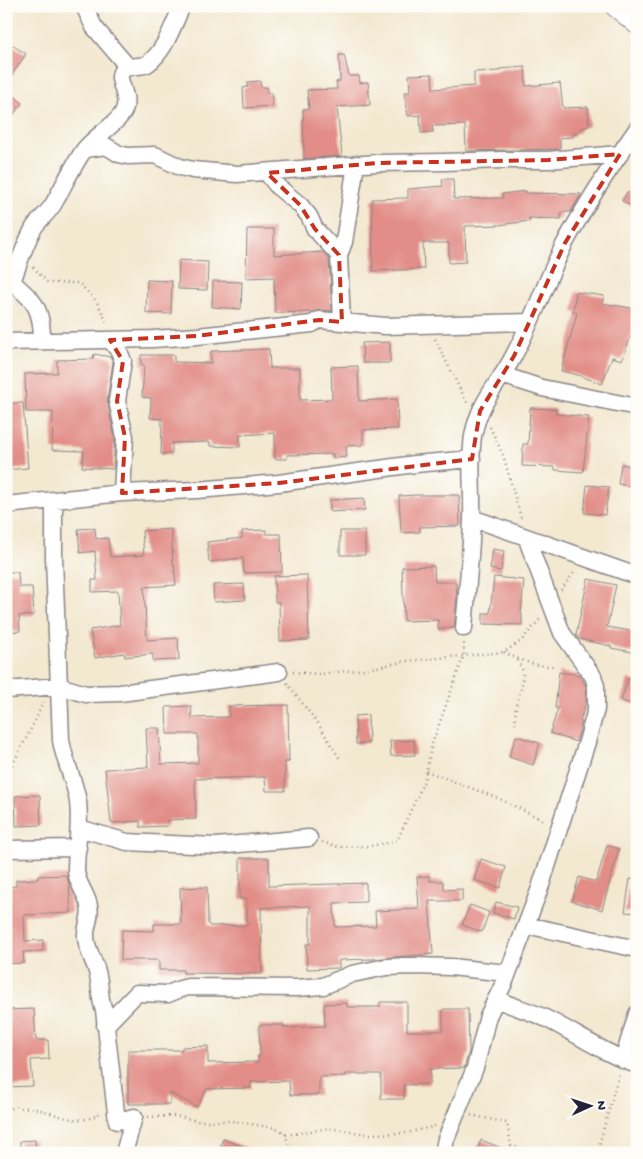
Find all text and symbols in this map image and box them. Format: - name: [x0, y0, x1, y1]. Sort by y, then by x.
- north arrow: [566, 1082, 616, 1132]
- text: N: [592, 1100, 609, 1110]

